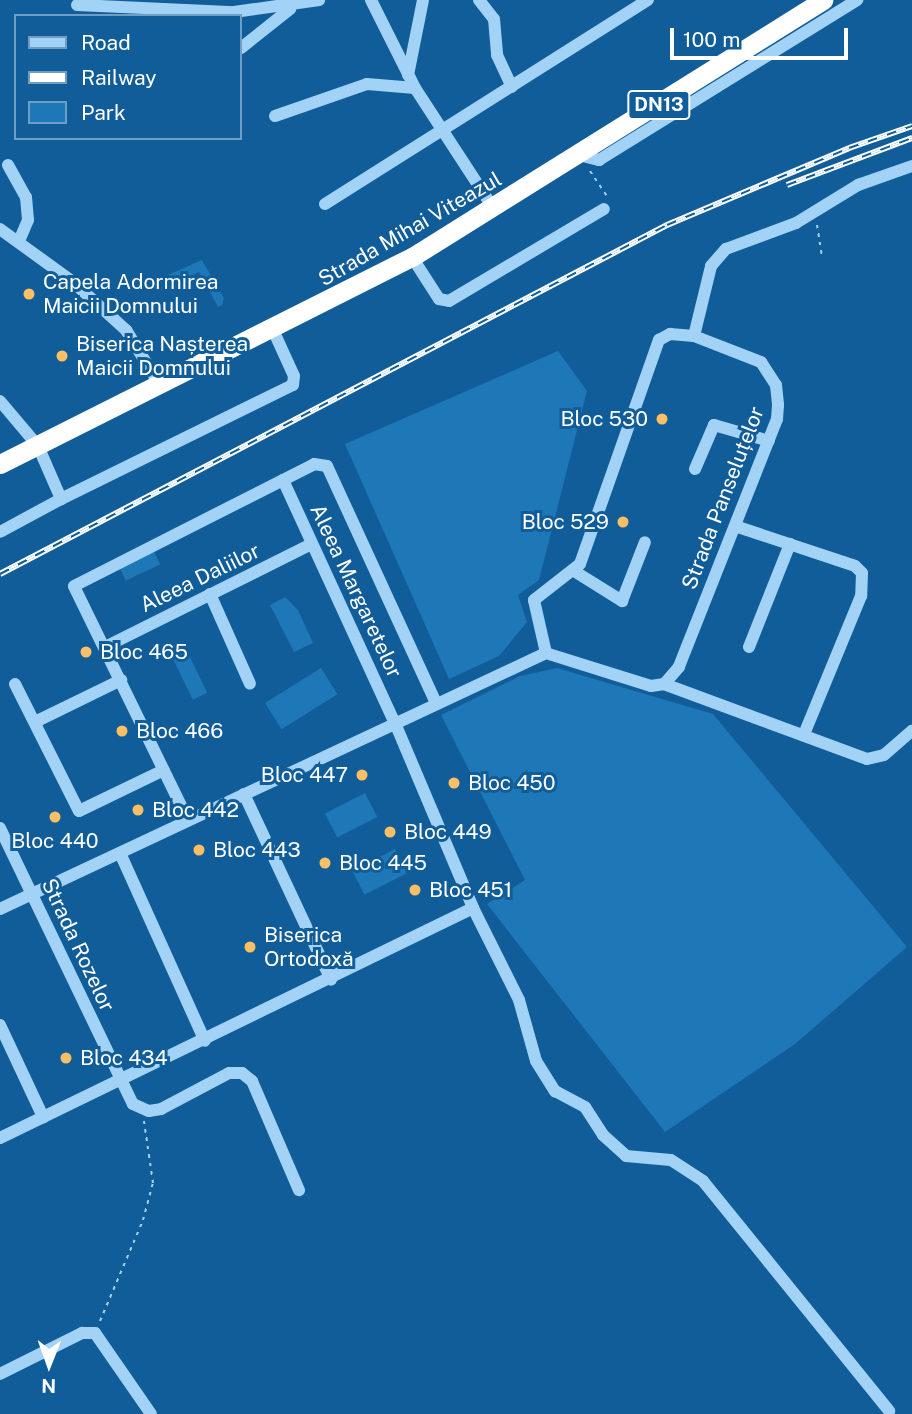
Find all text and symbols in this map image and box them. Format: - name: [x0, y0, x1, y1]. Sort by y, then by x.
- legend: [14, 14, 242, 140]
- scale bar: [674, 14, 852, 58]
- text: 100 m: [683, 27, 740, 52]
- text: Road: [81, 30, 131, 55]
- text: Railway: [81, 65, 157, 90]
- road number: DN13: [626, 90, 692, 120]
- text: Park: [81, 100, 126, 125]
- street label: Strada Mihai Viteazul: [314, 166, 506, 292]
- place label: Capela Adormirea Maicii Domnului: [43, 269, 218, 319]
- marker: Capela Adormirea Maicii Domnului: [21, 286, 37, 302]
- place label: Biserica Nașterea Maicii Domnului: [76, 331, 248, 381]
- marker: Biserica Nașterea Maicii Domnului: [54, 348, 70, 364]
- street label: Strada Panseluțelor: [677, 403, 769, 593]
- place label: Bloc 530: [560, 406, 648, 432]
- marker: Bloc 530: [654, 411, 670, 427]
- street label: Aleea Margaretelor: [305, 500, 407, 682]
- place label: Bloc 529: [522, 509, 609, 535]
- marker: Bloc 529: [615, 514, 631, 530]
- street label: Aleea Daliilor: [136, 538, 264, 618]
- place label: Bloc 465: [100, 639, 188, 665]
- marker: Bloc 465: [78, 644, 94, 660]
- place label: Bloc 466: [136, 718, 224, 744]
- marker: Bloc 466: [114, 723, 130, 739]
- place label: Bloc 447: [261, 762, 348, 788]
- marker: Bloc 447: [354, 767, 370, 783]
- place label: Bloc 450: [468, 770, 556, 796]
- marker: Bloc 450: [446, 775, 462, 791]
- place label: Bloc 442: [152, 797, 239, 823]
- marker: Bloc 442: [130, 802, 146, 818]
- marker: Bloc 440: [47, 809, 63, 825]
- place label: Bloc 449: [404, 819, 492, 845]
- marker: Bloc 449: [382, 824, 398, 840]
- place label: Bloc 440: [11, 828, 99, 854]
- place label: Bloc 443: [213, 837, 301, 863]
- marker: Bloc 443: [191, 842, 207, 858]
- place label: Bloc 445: [339, 850, 427, 876]
- marker: Bloc 445: [317, 855, 333, 871]
- street label: Strada Rozelor: [36, 874, 120, 1016]
- place label: Bloc 451: [429, 877, 512, 903]
- marker: Bloc 451: [407, 882, 423, 898]
- place label: Biserica Ortodoxă: [264, 922, 354, 972]
- marker: Biserica Ortodoxă: [242, 939, 258, 955]
- place label: Bloc 434: [80, 1045, 168, 1071]
- marker: Bloc 434: [58, 1050, 74, 1066]
- north arrow: [14, 1330, 84, 1400]
- text: N: [41, 1375, 56, 1397]

